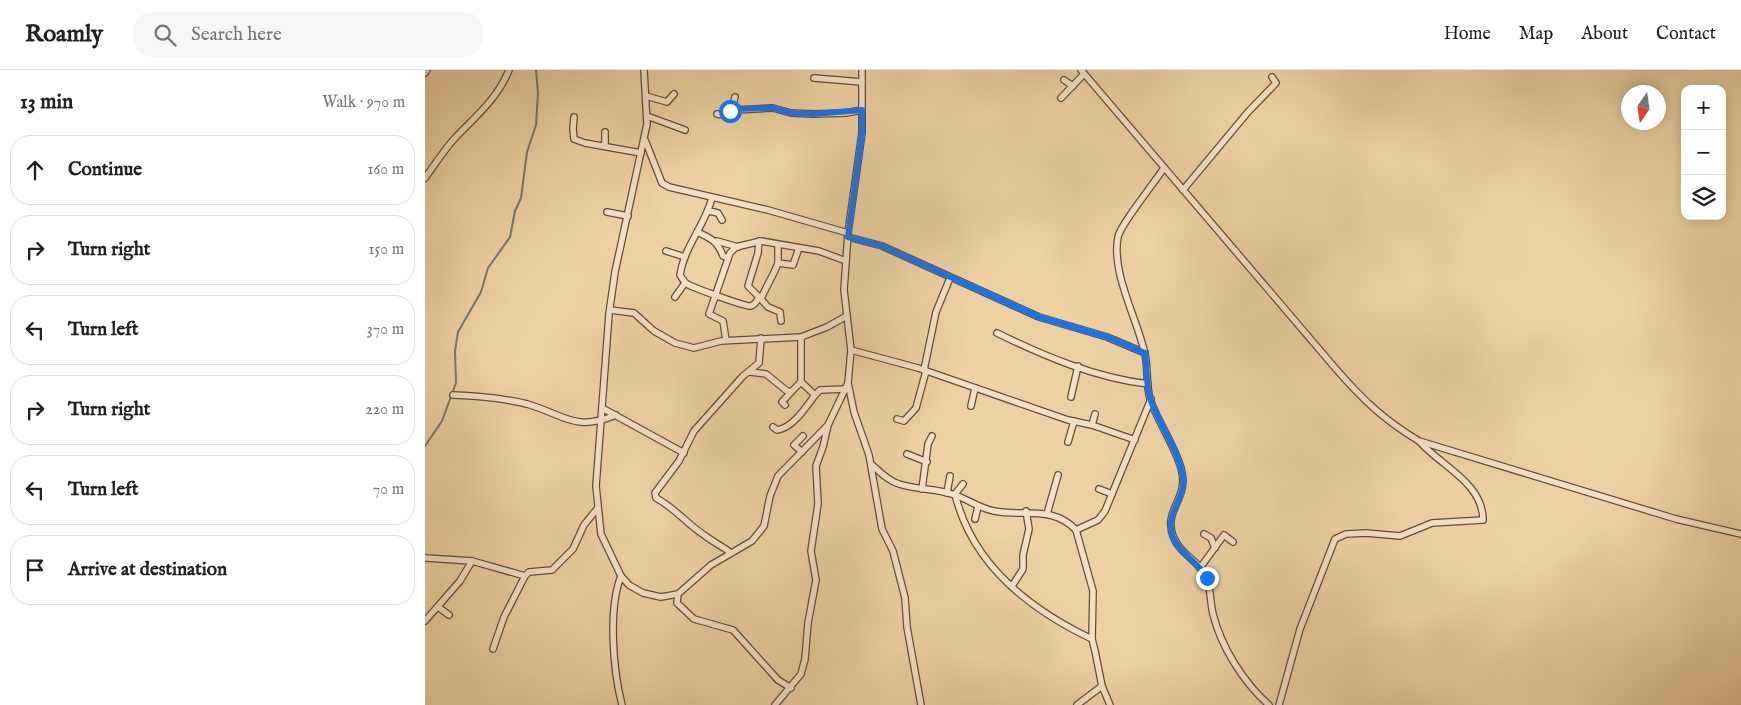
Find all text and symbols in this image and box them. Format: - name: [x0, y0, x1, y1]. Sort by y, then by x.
- search box: [133, 12, 483, 57]
- text: Roamly: [25, 19, 103, 50]
- icon: search: [151, 21, 179, 49]
- text: Search here: [191, 23, 282, 47]
- text: Home: [1444, 23, 1491, 46]
- text: Map: [1519, 23, 1553, 46]
- text: About: [1581, 23, 1628, 46]
- text: Contact: [1656, 23, 1716, 46]
- north arrow: [1621, 85, 1666, 130]
- map controls: [1681, 85, 1726, 220]
- button: +: [1681, 85, 1726, 130]
- text: 13 min: [20, 89, 73, 116]
- text: Walk · 970 m: [322, 93, 405, 113]
- route start: [719, 100, 742, 123]
- button: −: [1681, 130, 1726, 175]
- icon: ahead: [21, 156, 49, 184]
- text: Continue: [68, 158, 142, 182]
- text: 160 m: [368, 160, 404, 180]
- button: layers: [1681, 175, 1726, 220]
- icon: right: [21, 236, 49, 264]
- text: Turn right: [68, 238, 150, 262]
- text: 150 m: [369, 240, 404, 260]
- icon: left: [21, 316, 49, 344]
- text: Turn left: [68, 318, 139, 342]
- text: 370 m: [367, 320, 404, 340]
- icon: right: [21, 396, 49, 424]
- text: Turn right: [68, 398, 150, 422]
- text: 220 m: [365, 400, 404, 420]
- icon: left: [21, 476, 49, 504]
- text: Turn left: [68, 478, 139, 502]
- text: 70 m: [373, 480, 404, 500]
- icon: arrive: [21, 556, 49, 584]
- text: Arrive at destination: [68, 558, 227, 582]
- route end: [1196, 567, 1219, 590]

